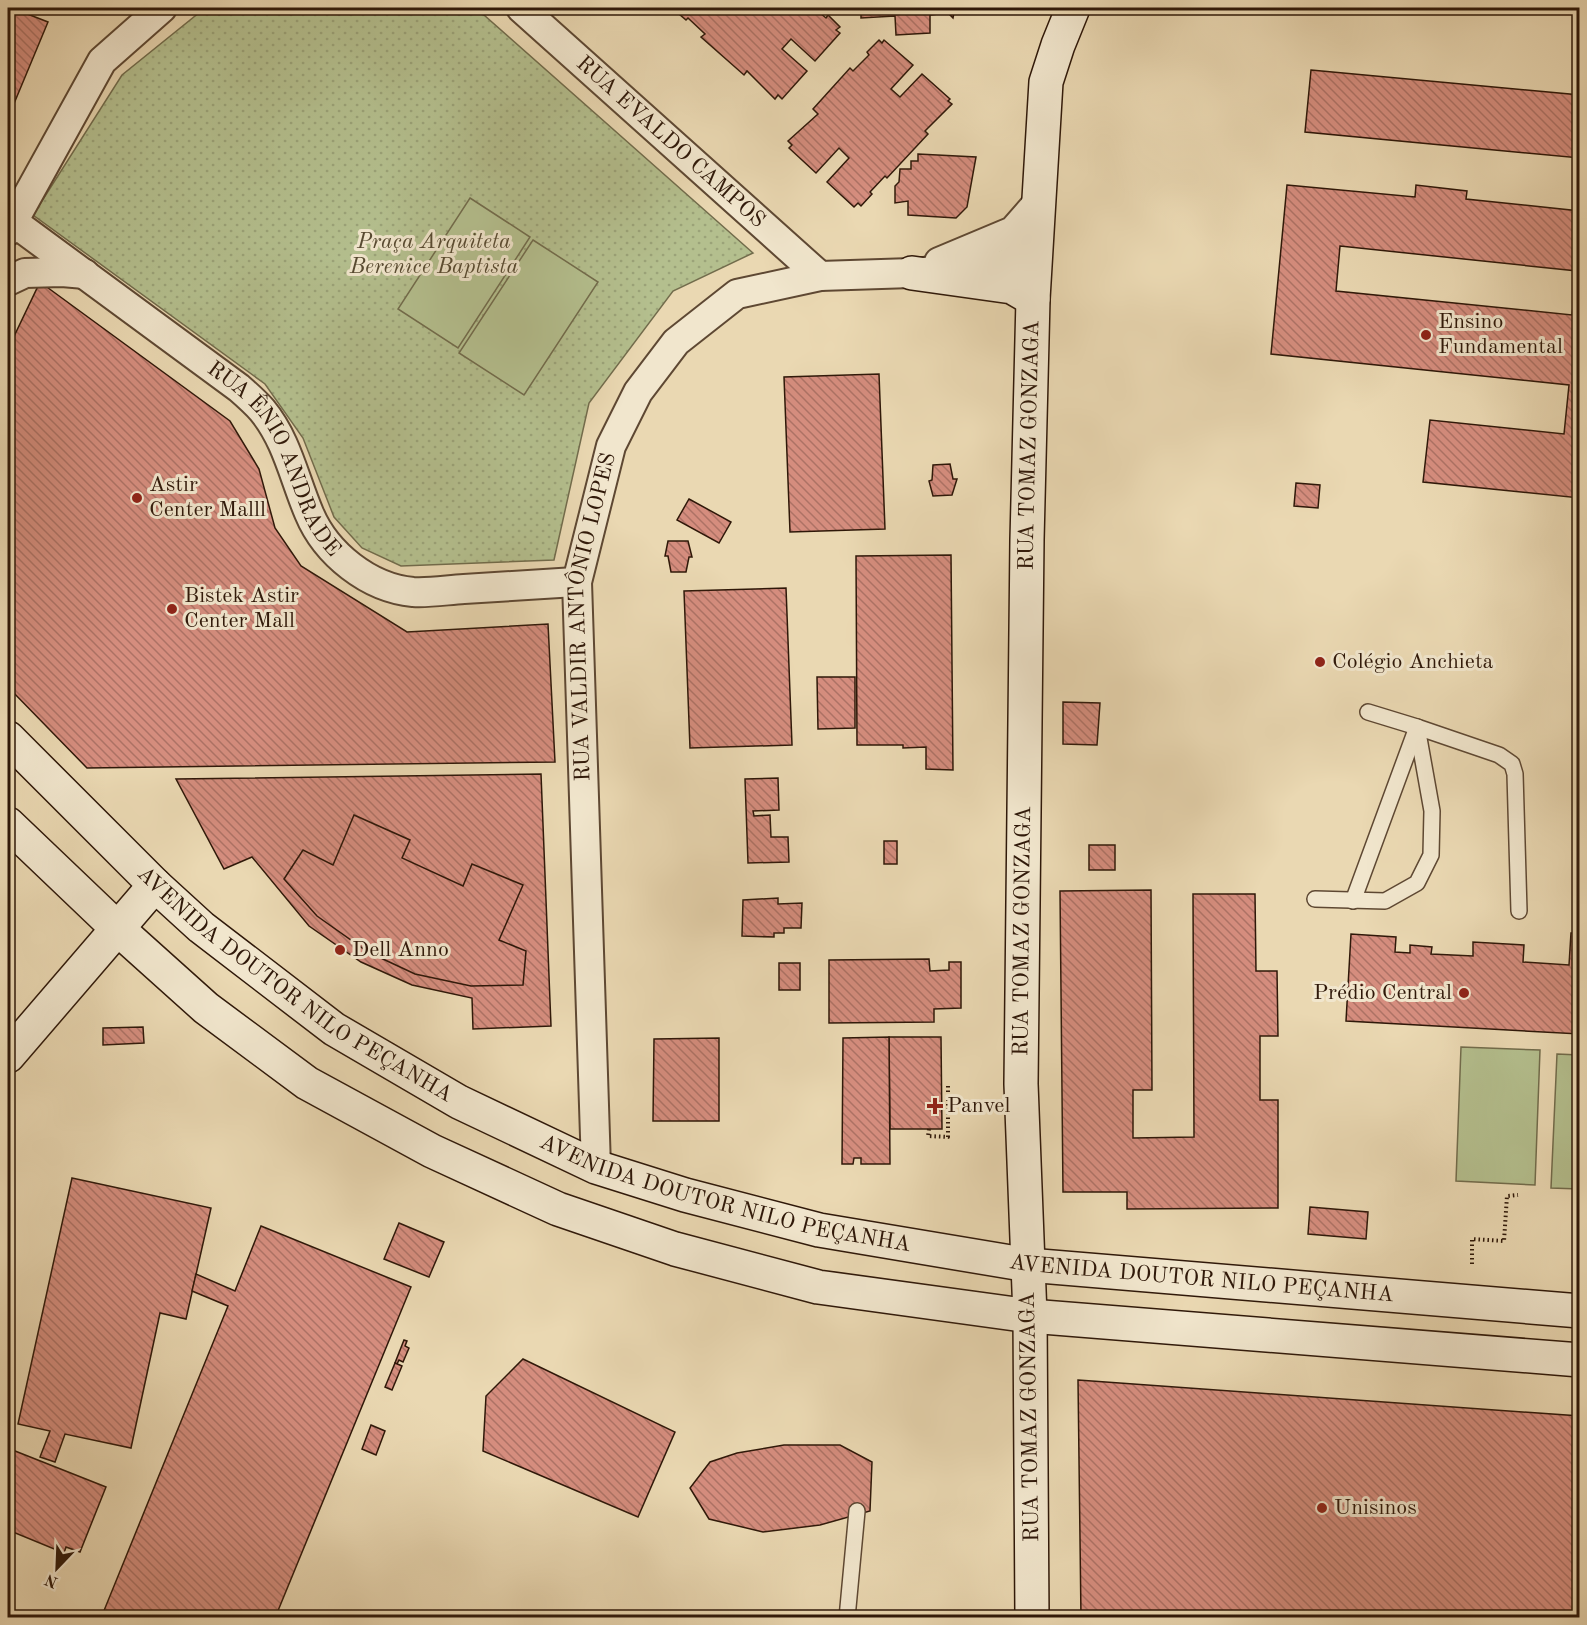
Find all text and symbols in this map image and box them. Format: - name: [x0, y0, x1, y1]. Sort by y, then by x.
- street label: RUA EVALDO CAMPOS: [572, 52, 769, 232]
- park label: Praça Arquiteta Berenice Baptista: [349, 231, 518, 278]
- place label: Ensino Fundamental: [1438, 311, 1563, 358]
- street label: RUA TOMAZ GONZAGA: [1016, 320, 1043, 570]
- marker: Ensino Fundamental: [1419, 328, 1433, 342]
- street label: RUA ÊNIO ANDRADE: [203, 358, 344, 561]
- street label: RUA VALDIR ANTÔNIO LOPES: [563, 450, 620, 782]
- place label: Astir Center Malll: [149, 474, 266, 521]
- marker: Astir Center Malll: [130, 491, 144, 505]
- place label: Bistek Astir Center Mall: [184, 585, 299, 632]
- marker: Bistek Astir Center Mall: [165, 602, 179, 616]
- place label: Colégio Anchieta: [1332, 651, 1494, 673]
- marker: Colégio Anchieta: [1313, 655, 1327, 669]
- street label: RUA TOMAZ GONZAGA: [1010, 806, 1035, 1056]
- street label: AVENIDA DOUTOR NILO PEÇANHA: [133, 863, 456, 1107]
- place label: Dell Anno: [352, 939, 449, 961]
- marker: Dell Anno: [333, 943, 347, 957]
- place label: Prédio Central: [1313, 982, 1452, 1004]
- marker: Prédio Central: [1457, 986, 1471, 1000]
- place label: Panvel: [947, 1095, 1010, 1117]
- marker: Panvel: [928, 1099, 942, 1113]
- street label: AVENIDA DOUTOR NILO PEÇANHA: [536, 1131, 913, 1256]
- street label: AVENIDA DOUTOR NILO PEÇANHA: [1008, 1251, 1395, 1306]
- street label: RUA TOMAZ GONZAGA: [1017, 1292, 1043, 1542]
- place label: Unisinos: [1334, 1497, 1417, 1519]
- marker: Unisinos: [1315, 1501, 1329, 1515]
- north arrow: [27, 1538, 87, 1598]
- text: N: [42, 1570, 61, 1590]

